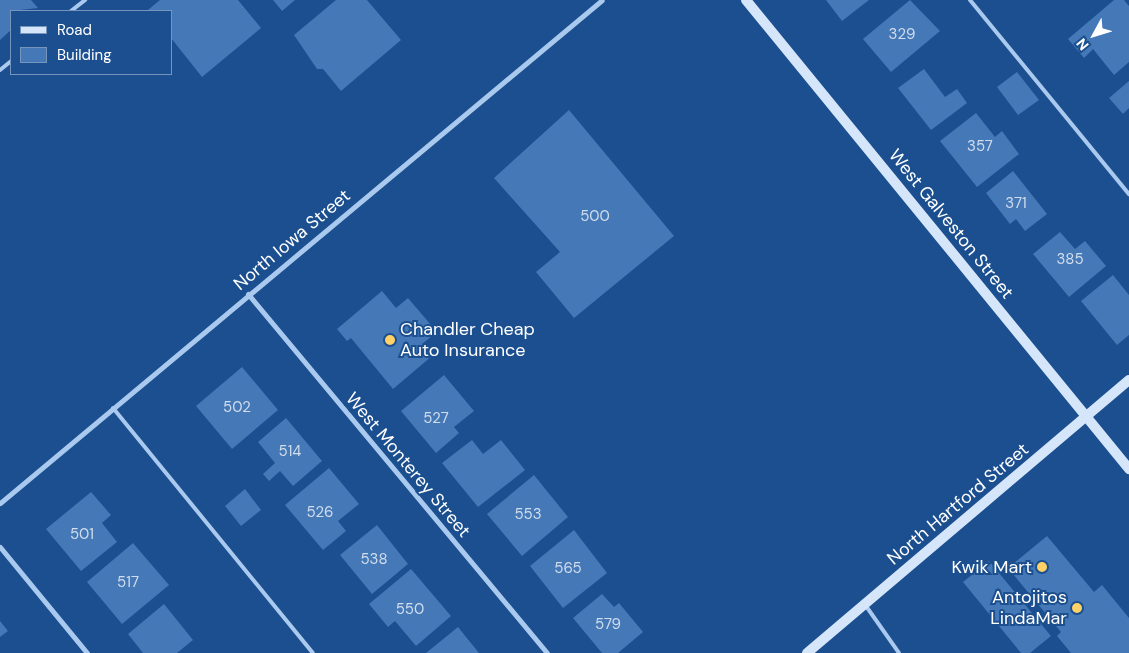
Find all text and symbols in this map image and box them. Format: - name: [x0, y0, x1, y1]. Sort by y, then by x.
- legend: [10, 10, 172, 75]
- north arrow: [1069, 10, 1119, 60]
- text: Road: [57, 20, 92, 40]
- house number: 329: [889, 26, 915, 44]
- text: N: [1072, 35, 1093, 54]
- text: Building: [57, 45, 112, 65]
- house number: 357: [967, 138, 993, 156]
- street label: West Galveston Street: [884, 145, 1018, 303]
- street label: North Iowa Street: [229, 185, 355, 295]
- house number: 371: [1005, 195, 1027, 213]
- house number: 500: [580, 208, 610, 226]
- house number: 385: [1056, 251, 1084, 269]
- place label: Chandler Cheap Auto Insurance: [400, 319, 535, 362]
- marker: Chandler Cheap Auto Insurance: [384, 334, 396, 346]
- street label: West Monterey Street: [341, 388, 475, 542]
- house number: 502: [223, 399, 251, 417]
- house number: 527: [423, 410, 449, 428]
- street label: North Hartford Street: [883, 439, 1033, 569]
- house number: 514: [279, 443, 301, 461]
- house number: 526: [307, 504, 333, 522]
- house number: 553: [514, 506, 542, 524]
- house number: 501: [70, 526, 94, 544]
- house number: 538: [360, 551, 388, 569]
- place label: Kwik Mart: [951, 556, 1032, 578]
- house number: 565: [554, 560, 582, 578]
- marker: Kwik Mart: [1036, 561, 1048, 573]
- house number: 517: [117, 574, 139, 592]
- place label: Antojitos LindaMar: [990, 587, 1067, 630]
- house number: 550: [396, 601, 424, 619]
- marker: Antojitos LindaMar: [1071, 602, 1083, 614]
- house number: 579: [595, 616, 621, 634]

